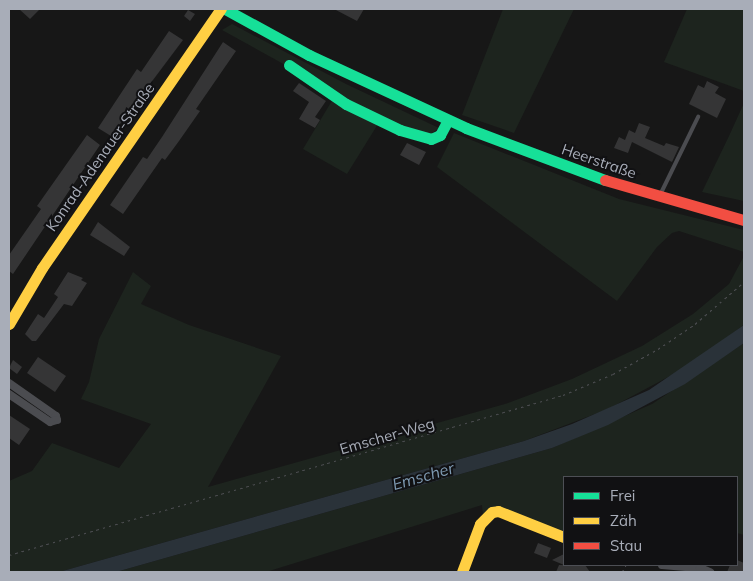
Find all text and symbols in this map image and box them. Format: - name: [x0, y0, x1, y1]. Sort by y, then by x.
- street label: Konrad-Adenauer-Straße: [42, 79, 158, 235]
- street label: Heerstraße: [559, 140, 639, 182]
- street label: Emscher-Weg: [338, 414, 436, 458]
- water label: Emscher: [390, 458, 456, 494]
- legend: [563, 476, 738, 566]
- text: Frei: [610, 486, 635, 505]
- text: Zäh: [610, 511, 637, 530]
- text: Stau: [610, 536, 642, 555]

